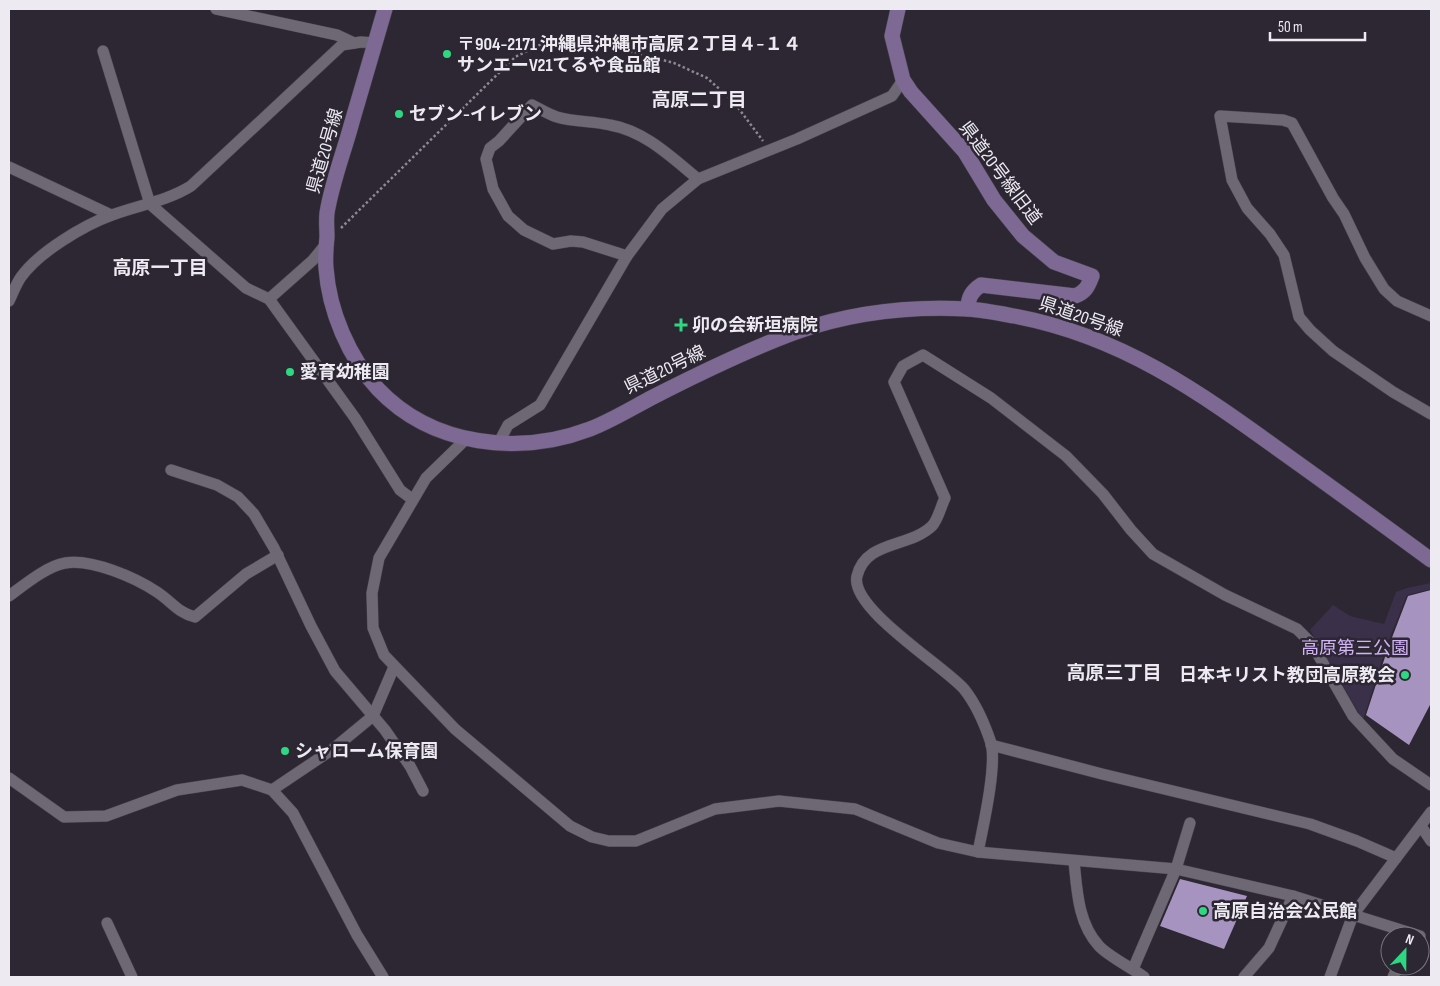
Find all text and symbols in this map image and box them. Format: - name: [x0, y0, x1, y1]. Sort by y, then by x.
- scale bar: [1270, 10, 1365, 42]
- text: 50 m: [1278, 18, 1303, 37]
- place label: 〒904-2171 沖縄県沖縄市高原２丁目４−１４ サンエーV21てるや食品館: [457, 34, 801, 76]
- marker: 〒904-2171 沖縄県沖縄市高原２丁目４−１４ サンエーV21てるや食品館: [441, 48, 453, 60]
- district label: 高原二丁目: [651, 89, 747, 112]
- place label: セブン-イレブン: [409, 104, 542, 125]
- street label: 県道20号線: [303, 106, 347, 196]
- marker: セブン-イレブン: [393, 108, 405, 120]
- street label: 県道20号線旧道: [954, 117, 1046, 229]
- district label: 高原一丁目: [112, 257, 208, 280]
- street label: 県道20号線: [1036, 293, 1126, 341]
- place label: 卯の会新垣病院: [692, 315, 818, 336]
- marker: 卯の会新垣病院: [674, 318, 688, 332]
- street label: 県道20号線: [621, 341, 709, 399]
- place label: 愛育幼稚園: [300, 362, 390, 383]
- marker: 愛育幼稚園: [284, 366, 296, 378]
- park label: 高原第三公園: [1301, 638, 1409, 659]
- district label: 高原三丁目: [1066, 662, 1162, 685]
- place label: 日本キリスト教団高原教会: [1179, 665, 1395, 686]
- marker: 日本キリスト教団高原教会: [1399, 669, 1411, 681]
- place label: シャローム保育園: [295, 741, 438, 762]
- marker: シャローム保育園: [279, 745, 291, 757]
- place label: 高原自治会公民館: [1213, 901, 1357, 922]
- marker: 高原自治会公民館: [1197, 905, 1209, 917]
- north arrow: [1380, 926, 1430, 976]
- text: N: [1403, 930, 1416, 949]

